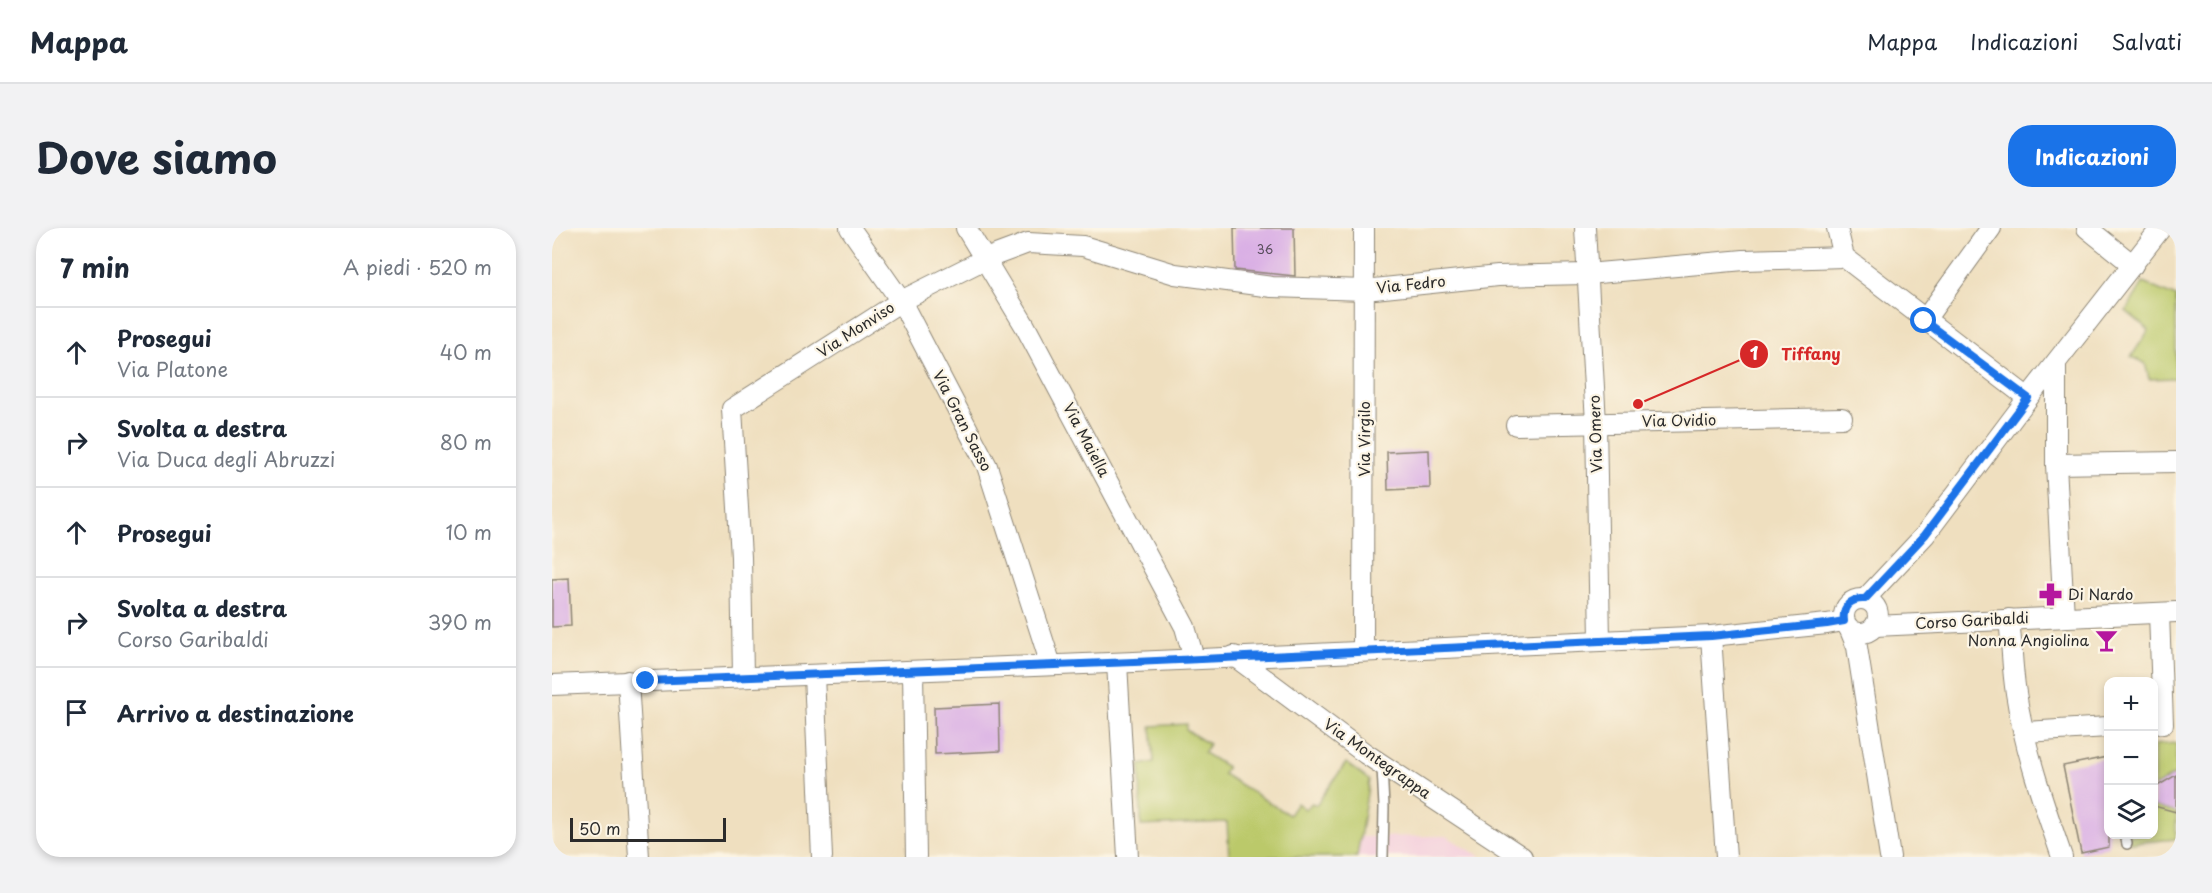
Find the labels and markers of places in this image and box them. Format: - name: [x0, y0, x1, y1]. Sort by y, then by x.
- callout: Tiffany: [1739, 337, 1853, 371]
- pharmacy icon: Di Nardo: [2037, 582, 2063, 608]
- place label: Di Nardo: [2068, 582, 2133, 605]
- place label: Nonna Angiolina: [1968, 628, 2090, 651]
- bar icon: Nonna Angiolina: [2094, 628, 2120, 654]

